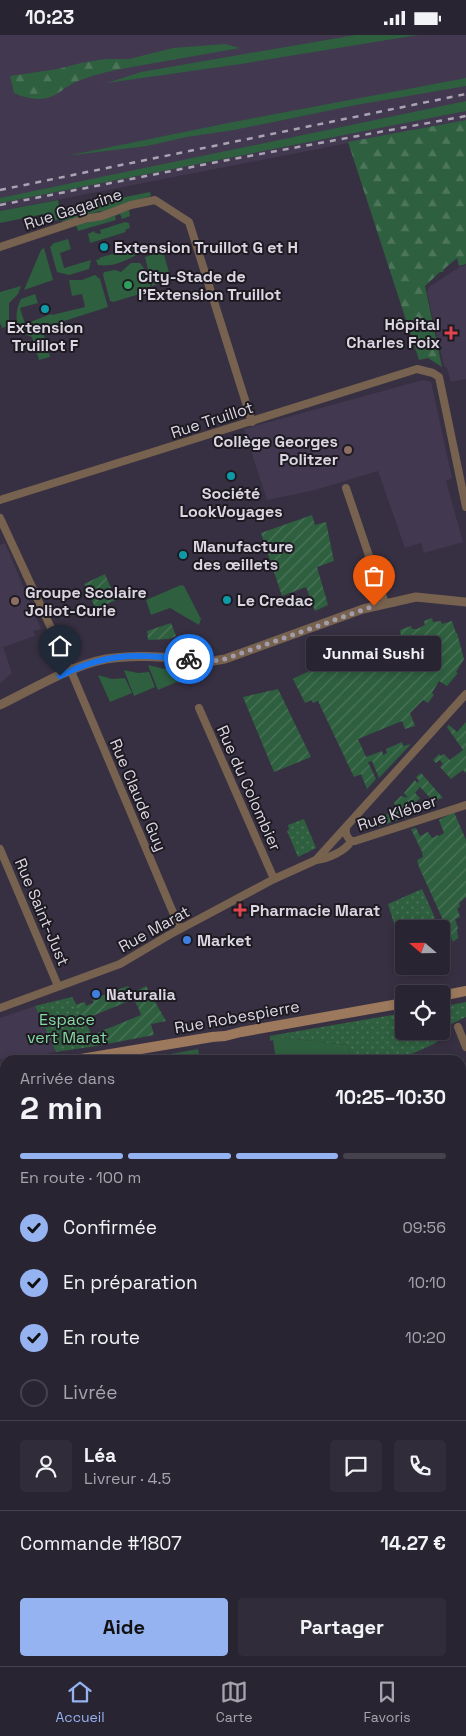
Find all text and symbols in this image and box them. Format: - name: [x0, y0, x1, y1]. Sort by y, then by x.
- text: 10:23: [25, 5, 74, 30]
- street label: Rue Gagarine: [21, 183, 125, 235]
- place label: Extension Truillot G et H: [114, 237, 298, 258]
- marker: Extension Truillot G et H: [98, 241, 110, 253]
- place label: City-Stade de l'Extension Truillot: [138, 266, 281, 305]
- marker: City-Stade de l'Extension Truillot: [122, 279, 134, 291]
- marker: Extension Truillot F: [39, 303, 51, 315]
- place label: Hôpital Charles Foix: [346, 314, 441, 353]
- place label: Extension Truillot F: [7, 317, 83, 356]
- marker: Hôpital Charles Foix: [444, 326, 458, 340]
- street label: Rue Truillot: [168, 397, 256, 443]
- place label: Collège Georges Politzer: [213, 431, 338, 470]
- marker: Collège Georges Politzer: [342, 444, 354, 456]
- marker: Société LookVoyages: [225, 470, 237, 482]
- place label: Société LookVoyages: [179, 483, 283, 522]
- place label: Manufacture des œillets: [193, 536, 293, 575]
- marker: Manufacture des œillets: [177, 549, 189, 561]
- pin: [353, 555, 395, 606]
- icon: bag: [360, 562, 388, 590]
- place label: Groupe Scolaire Joliot-Curie: [25, 582, 147, 621]
- place label: Le Credac: [237, 590, 313, 611]
- marker: Le Credac: [221, 594, 233, 606]
- marker: Groupe Scolaire Joliot-Curie: [9, 595, 21, 607]
- pin: [39, 625, 81, 676]
- icon: home: [46, 632, 74, 660]
- courier: [164, 634, 214, 684]
- callout: Junmai Sushi: [306, 636, 442, 671]
- text: Junmai Sushi: [322, 643, 425, 664]
- icon: bike: [175, 645, 203, 673]
- street label: Rue du Colombier: [212, 722, 286, 854]
- street label: Rue Claude Guy: [105, 735, 171, 855]
- street label: Rue Kléber: [355, 790, 439, 836]
- street label: Rue Saint-Just: [10, 855, 74, 969]
- place label: Pharmacie Marat: [250, 900, 380, 921]
- street label: Rue Marat: [115, 901, 193, 957]
- marker: Pharmacie Marat: [234, 904, 246, 916]
- north arrow: [395, 920, 450, 975]
- map controls: [395, 920, 450, 1040]
- place label: Market: [197, 930, 252, 951]
- marker: Market: [181, 934, 193, 946]
- place label: Naturalia: [106, 984, 176, 1005]
- button: locate: [395, 985, 450, 1040]
- marker: Naturalia: [90, 988, 102, 1000]
- street label: Rue Robespierre: [173, 996, 301, 1038]
- park label: Espace vert Marat: [27, 1009, 107, 1048]
- text: Arrivée dans: [20, 1068, 115, 1089]
- text: 10:25–10:30: [335, 1085, 446, 1110]
- text: 2 min: [20, 1088, 103, 1128]
- text: En route · 100 m: [20, 1167, 141, 1188]
- icon: check: [20, 1214, 48, 1242]
- text: Confirmée: [63, 1215, 157, 1240]
- text: 09:56: [403, 1217, 446, 1238]
- icon: check: [20, 1269, 48, 1297]
- text: En préparation: [63, 1270, 198, 1295]
- text: 10:10: [408, 1272, 446, 1293]
- icon: check: [20, 1324, 48, 1352]
- text: En route: [63, 1325, 140, 1350]
- text: 10:20: [405, 1327, 446, 1348]
- text: Livrée: [63, 1380, 118, 1405]
- button: person: [20, 1440, 72, 1492]
- button: chat: [330, 1440, 382, 1492]
- button: phone: [394, 1440, 446, 1492]
- text: Léa: [84, 1443, 116, 1468]
- text: Livreur · 4.5: [84, 1468, 171, 1489]
- text: Commande #1807: [20, 1531, 182, 1556]
- text: 14.27 €: [380, 1531, 446, 1556]
- button: Aide: [20, 1598, 228, 1656]
- button: Partager: [238, 1598, 446, 1656]
- tab: Accueil: [55, 1678, 105, 1726]
- tab: Carte: [216, 1678, 252, 1726]
- tab: Favoris: [363, 1678, 411, 1726]

